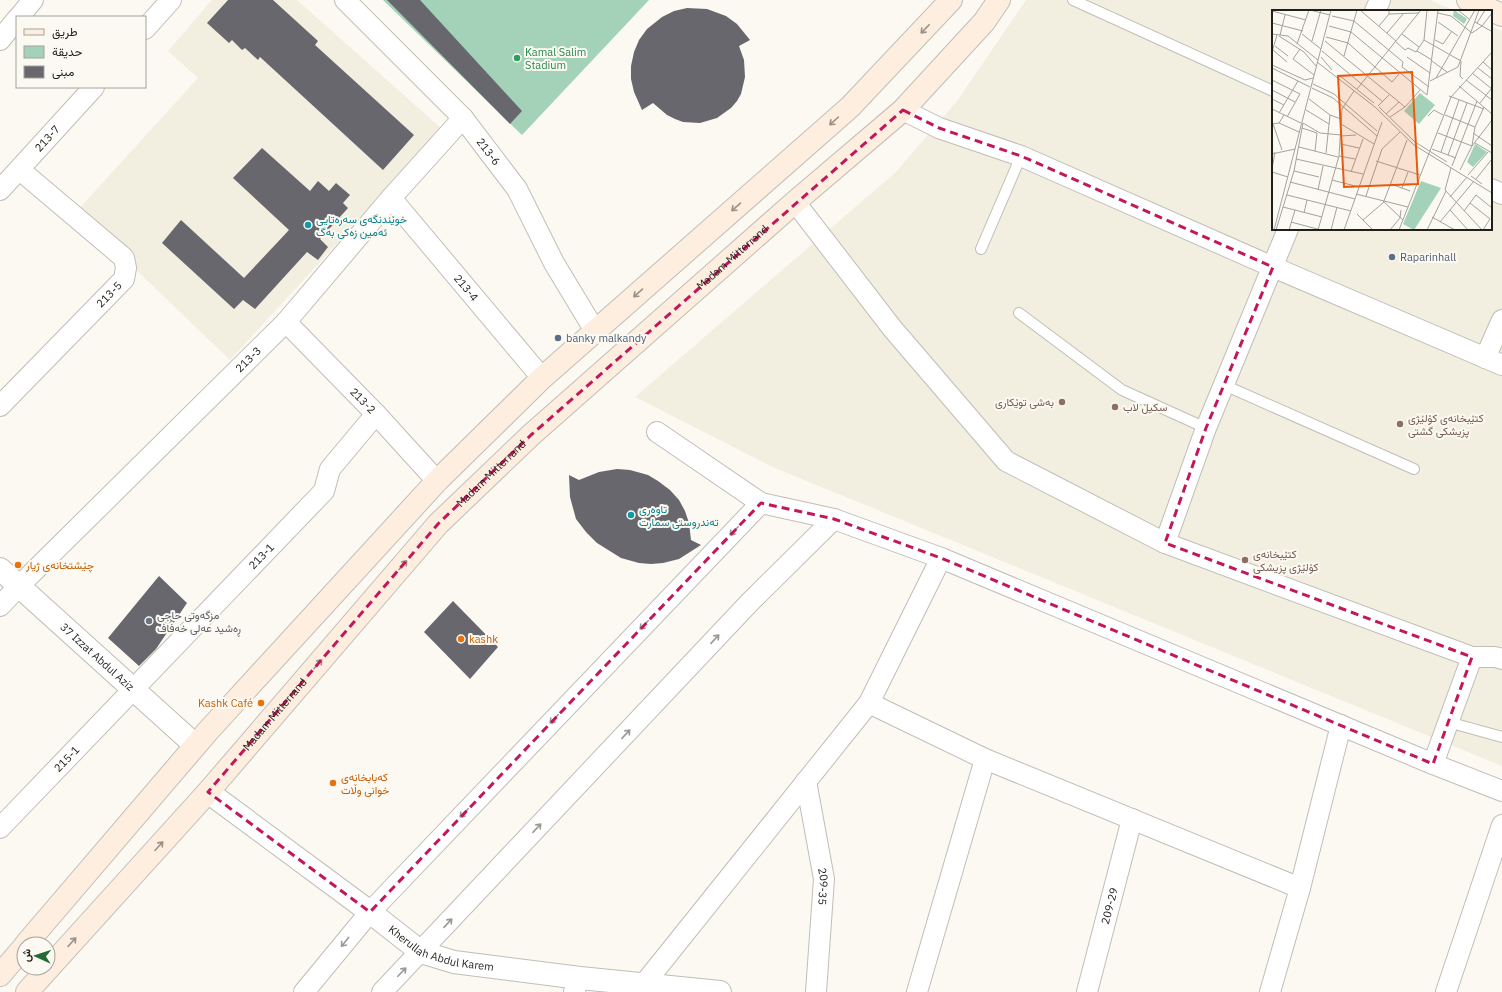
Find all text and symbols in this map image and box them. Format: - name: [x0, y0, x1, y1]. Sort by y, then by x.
- inset map: [1272, 10, 1492, 230]
- legend: [16, 16, 146, 88]
- text: طريق: [52, 24, 78, 40]
- one-way arrow: [920, 24, 930, 34]
- text: حديقة: [52, 44, 82, 59]
- place label: Kamal Salim Stadium: [525, 45, 586, 72]
- marker: Kamal Salim Stadium: [512, 53, 522, 63]
- text: مبنى: [52, 64, 74, 80]
- one-way arrow: [828, 117, 839, 126]
- street label: 213-7: [32, 122, 63, 154]
- street label: 213-6: [474, 135, 503, 168]
- one-way arrow: [731, 203, 741, 212]
- place label: خوێندنگەی سەرەتایی ئەمین زەکی بەگ: [316, 212, 407, 239]
- marker: خوێندنگەی سەرەتایی ئەمین زەکی بەگ: [303, 220, 313, 230]
- street label: Madam Mitterrand: [693, 222, 771, 293]
- place label: Raparinhall: [1400, 250, 1456, 264]
- marker: Raparinhall: [1387, 252, 1397, 262]
- street label: 213-4: [451, 271, 482, 304]
- street label: 213-5: [93, 278, 125, 310]
- one-way arrow: [634, 288, 644, 297]
- place label: banky malkandy: [566, 331, 647, 345]
- marker: banky malkandy: [553, 333, 563, 343]
- street label: 213-3: [232, 343, 264, 375]
- street label: 213-2: [347, 385, 379, 417]
- place label: بە‌شی توێكاری: [995, 395, 1054, 409]
- marker: بە‌شی توێكاری: [1057, 397, 1067, 407]
- place label: سكیڵ لاب: [1123, 400, 1168, 414]
- marker: سكیڵ لاب: [1110, 402, 1120, 412]
- place label: کتێبخانەی کۆلێژی پزیشکی گشتی: [1408, 411, 1484, 439]
- marker: کتێبخانەی کۆلێژی پزیشکی گشتی: [1395, 419, 1405, 429]
- street label: Madam Mitterrand: [453, 437, 529, 510]
- place label: تاوەری تەندروستی سمارت: [639, 502, 719, 529]
- marker: تاوەری تەندروستی سمارت: [626, 510, 636, 520]
- one-way arrow: [730, 526, 739, 537]
- street label: 213-1: [246, 540, 277, 572]
- place label: كتێبخانە‌ی كۆلێژی پزیشكی: [1253, 547, 1319, 575]
- marker: كتێبخانە‌ی كۆلێژی پزیشكی: [1240, 555, 1250, 565]
- place label: چێشتخانەی ژیار: [25, 558, 94, 573]
- marker: چێشتخانەی ژیار: [13, 560, 23, 570]
- one-way arrow: [398, 560, 407, 570]
- place label: مزگەوتی حاجی ڕەشید عەلی خەفاف: [157, 608, 241, 637]
- marker: مزگەوتی حاجی ڕەشید عەلی خەفاف: [144, 616, 154, 626]
- street label: 37 Izzat Abdul Aziz: [57, 620, 137, 694]
- one-way arrow: [640, 620, 649, 630]
- place label: kashk: [469, 632, 498, 646]
- marker: kashk: [456, 634, 466, 644]
- one-way arrow: [710, 634, 720, 644]
- one-way arrow: [313, 658, 322, 669]
- street label: Madam Mitterrand: [240, 675, 310, 754]
- place label: Kashk Café: [198, 696, 253, 710]
- marker: Kashk Café: [256, 698, 266, 708]
- one-way arrow: [550, 714, 559, 724]
- one-way arrow: [621, 729, 631, 739]
- street label: 215-1: [51, 743, 83, 775]
- place label: کەبابخانەی خوانی وڵات: [341, 770, 389, 797]
- marker: کەبابخانەی خوانی وڵات: [328, 778, 338, 788]
- one-way arrow: [460, 808, 469, 818]
- one-way arrow: [532, 824, 541, 834]
- one-way arrow: [154, 841, 163, 851]
- street label: 209-35: [815, 867, 831, 906]
- street label: 209-29: [1098, 886, 1121, 926]
- one-way arrow: [443, 918, 453, 928]
- street label: Kherullah Abdul Karem: [386, 922, 495, 974]
- north arrow: [16, 936, 56, 976]
- one-way arrow: [341, 936, 350, 947]
- one-way arrow: [67, 937, 76, 947]
- text: ش: [19, 949, 33, 962]
- one-way arrow: [397, 967, 407, 977]

